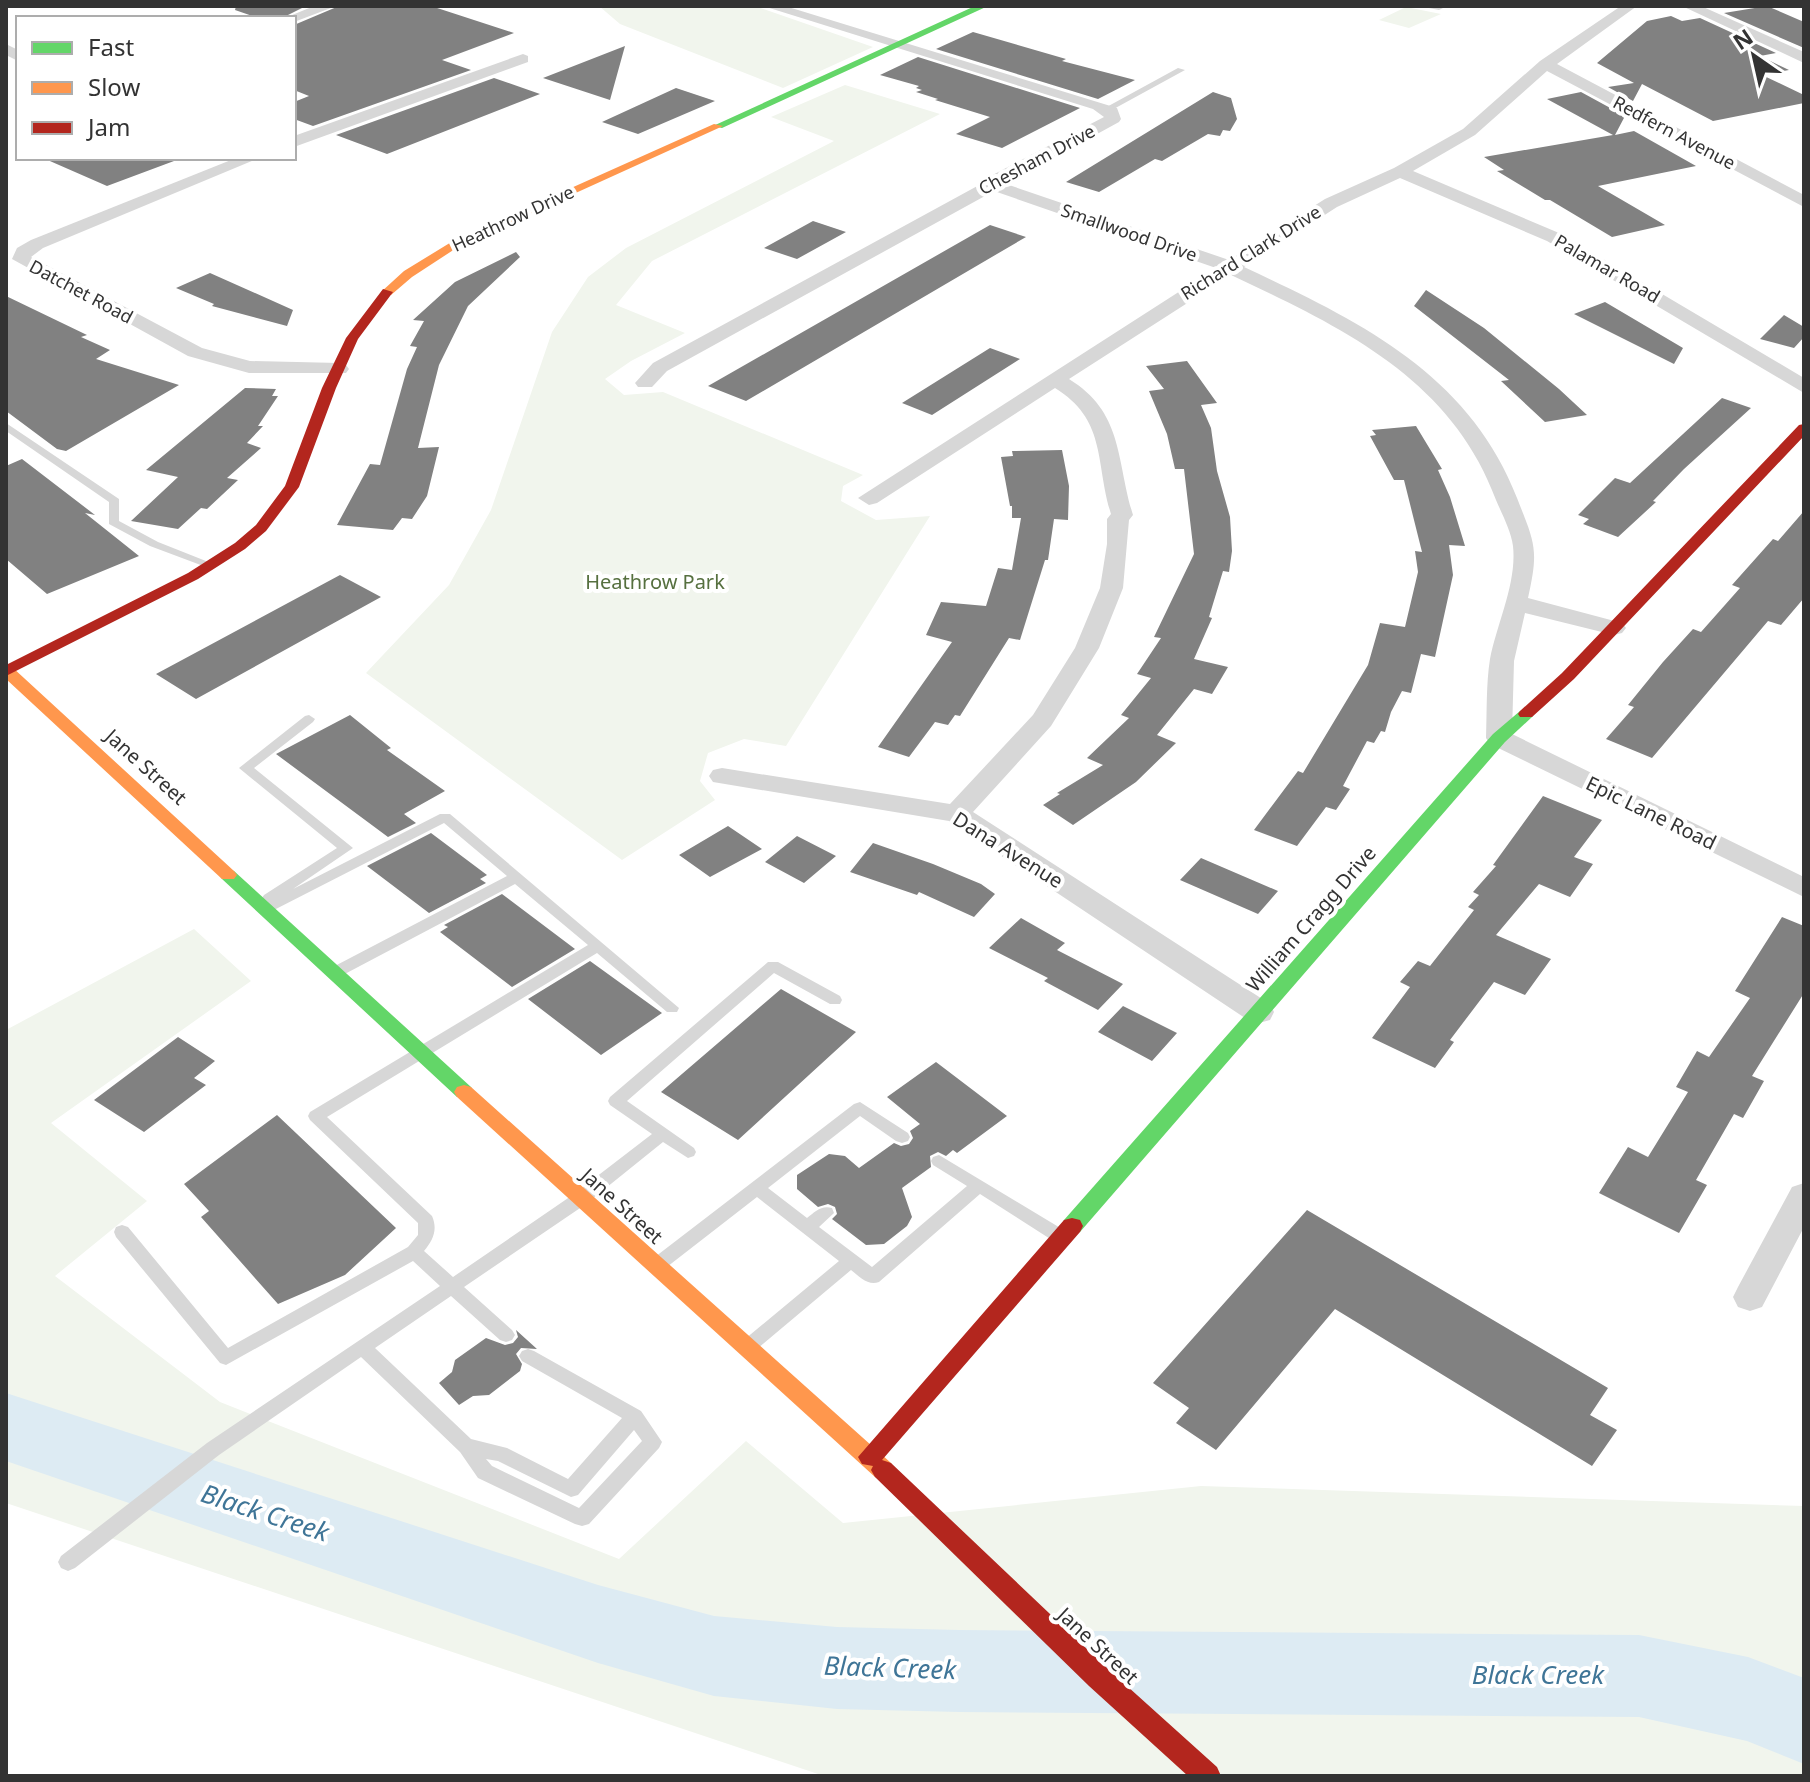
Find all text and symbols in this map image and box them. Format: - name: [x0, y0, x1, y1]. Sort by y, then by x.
- legend: [16, 16, 296, 160]
- north arrow: [1714, 16, 1794, 96]
- text: N: [1726, 21, 1758, 56]
- text: Fast: [88, 30, 134, 63]
- text: Slow: [88, 70, 140, 103]
- street label: Redfern Avenue: [1609, 90, 1740, 174]
- text: Jam: [86, 110, 130, 143]
- street label: Chesham Drive: [974, 118, 1099, 200]
- street label: Heathrow Drive: [448, 179, 578, 257]
- street label: Smallwood Drive: [1058, 198, 1201, 267]
- street label: Richard Clark Drive: [1176, 199, 1325, 305]
- street label: Palamar Road: [1550, 228, 1665, 308]
- street label: Datchet Road: [25, 254, 137, 328]
- park label: Heathrow Park: [585, 568, 725, 595]
- street label: Jane Street: [98, 721, 193, 811]
- street label: Epic Lane Road: [1581, 769, 1721, 856]
- street label: Dana Avenue: [948, 805, 1068, 894]
- street label: William Cragg Drive: [1240, 840, 1382, 997]
- street label: Jane Street: [574, 1160, 669, 1250]
- water label: Black Creek: [197, 1474, 335, 1550]
- street label: Jane Street: [1051, 1600, 1145, 1690]
- water label: Black Creek: [823, 1647, 958, 1687]
- water label: Black Creek: [1472, 1656, 1605, 1692]

